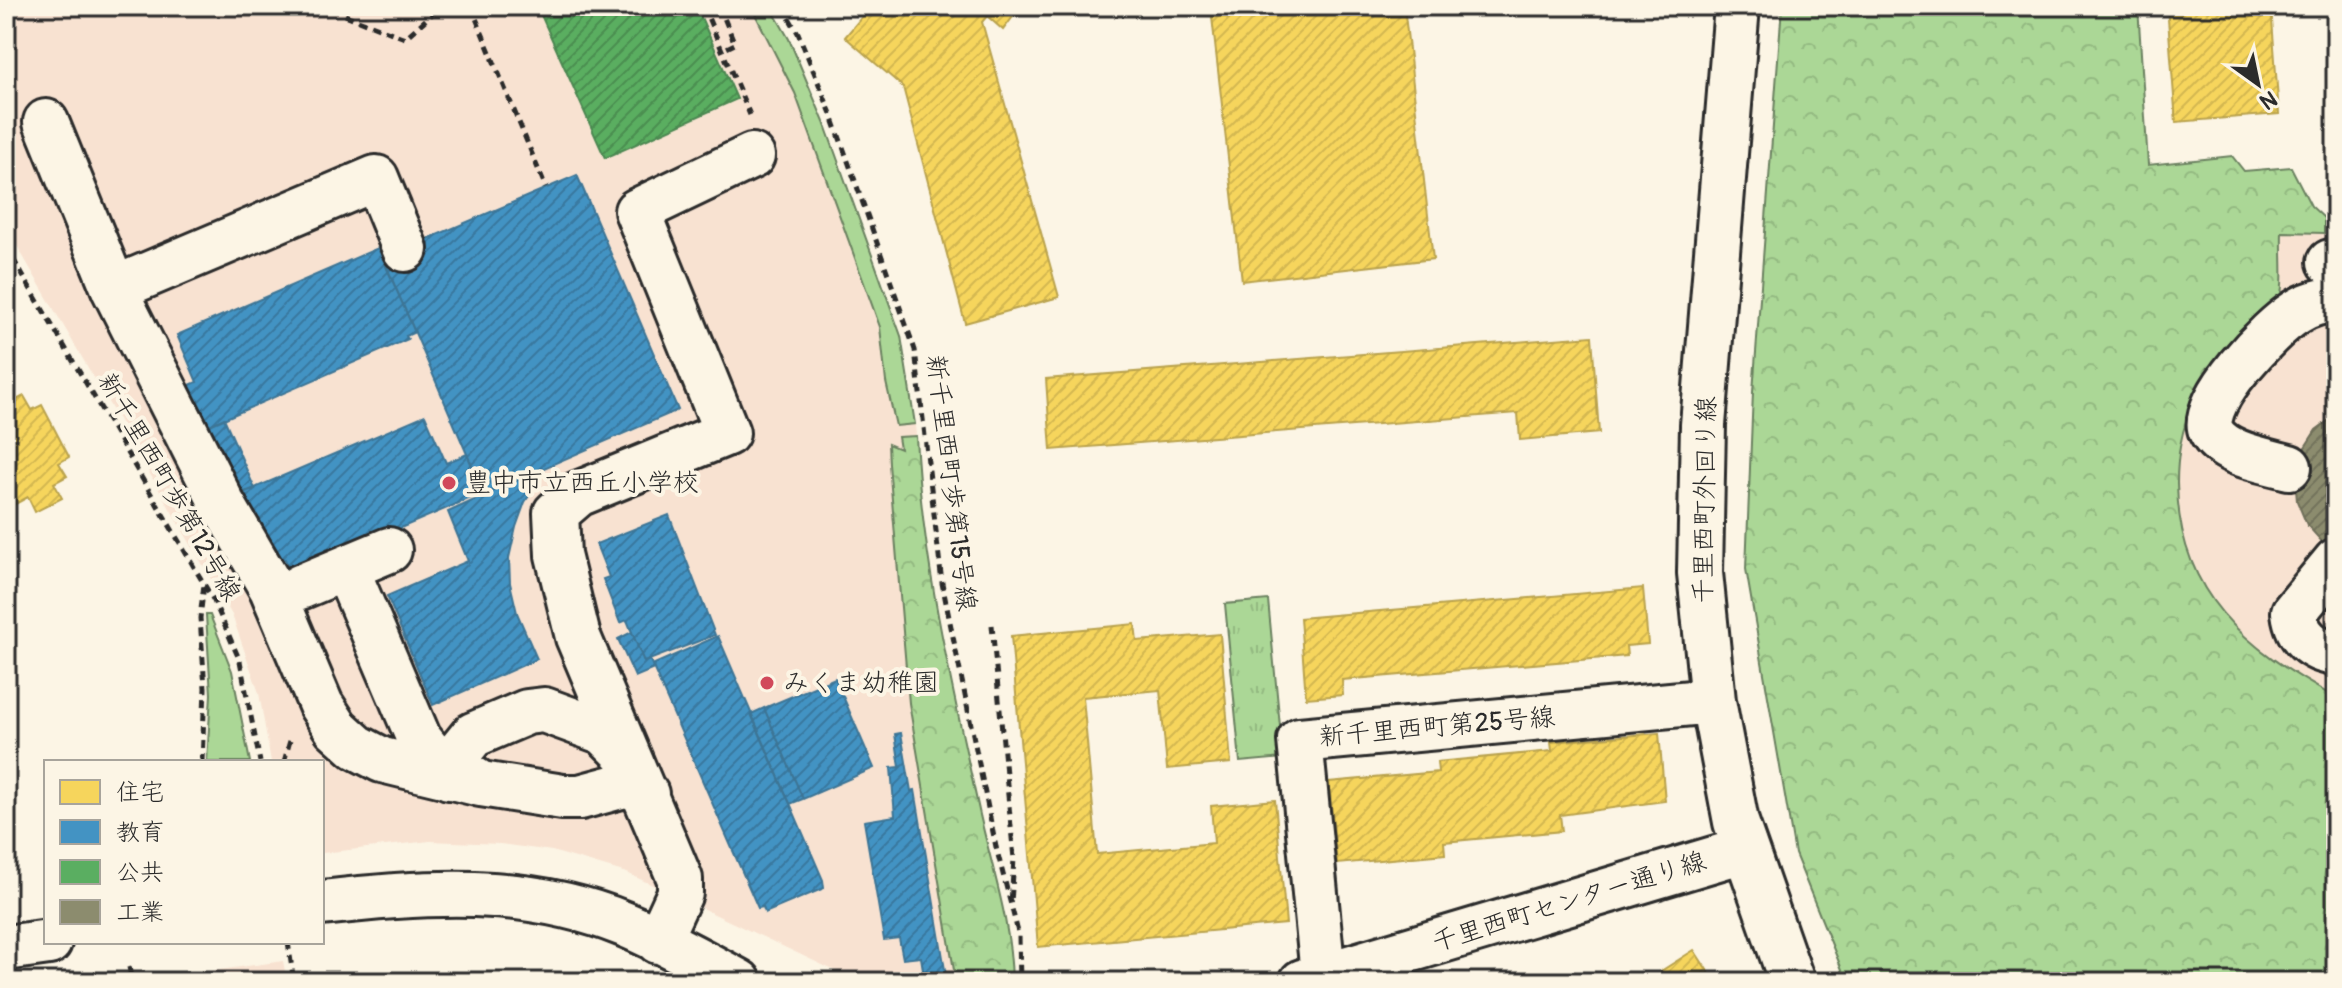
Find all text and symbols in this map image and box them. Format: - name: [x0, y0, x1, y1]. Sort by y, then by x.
- north arrow: [2218, 44, 2298, 124]
- text: N: [2254, 84, 2282, 116]
- street label: 新千里西町歩第15号線: [919, 353, 983, 613]
- street label: 新千里西町歩第12号線: [90, 367, 248, 607]
- street label: 千里西町外回り線: [1687, 396, 1723, 604]
- place label: 豊中市立西丘小学校: [465, 467, 699, 499]
- marker: 豊中市立西丘小学校: [440, 474, 458, 492]
- place label: みくま幼稚園: [783, 667, 939, 699]
- marker: みくま幼稚園: [758, 674, 776, 692]
- street label: 新千里西町第25号線: [1318, 701, 1556, 753]
- legend: [44, 760, 324, 944]
- text: 住宅: [116, 778, 164, 807]
- text: 教育: [116, 818, 164, 847]
- street label: 千里西町センター通り線: [1428, 845, 1710, 959]
- text: 公共: [116, 858, 164, 887]
- text: 工業: [116, 898, 164, 927]

